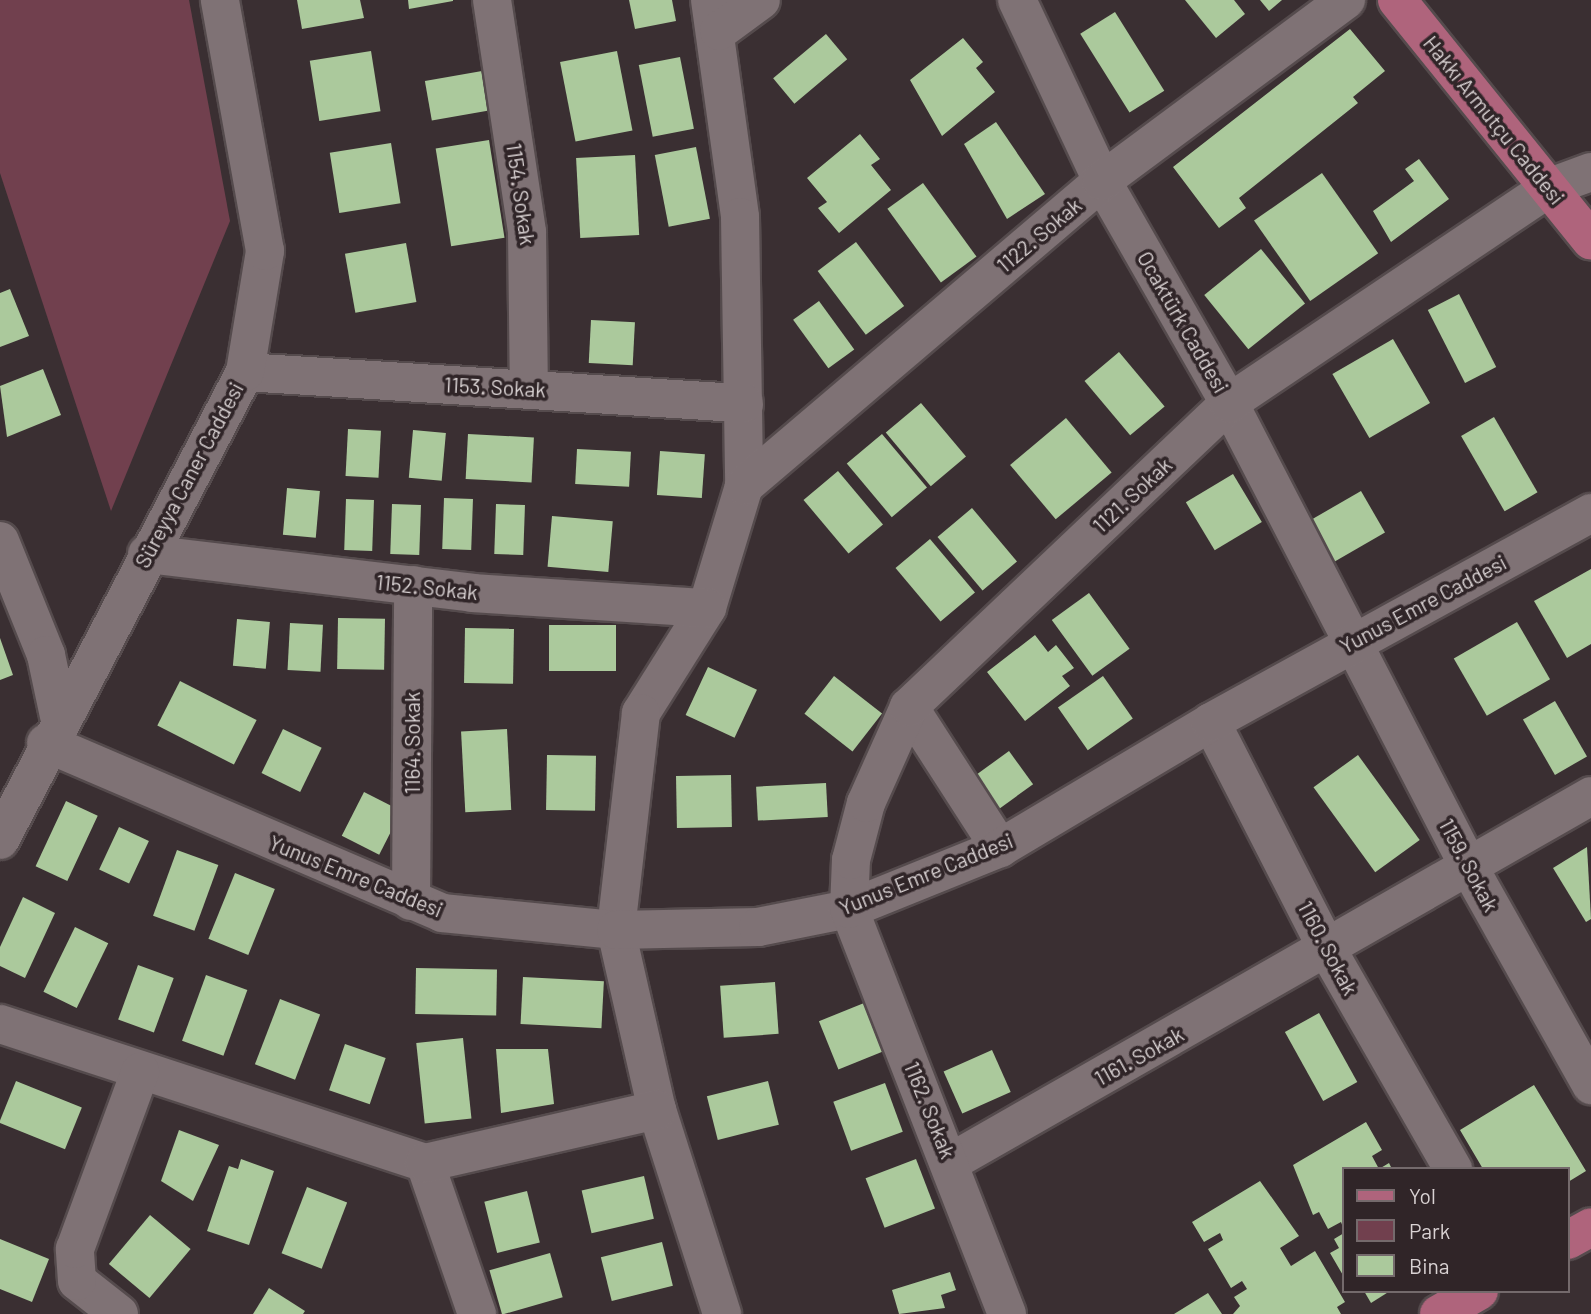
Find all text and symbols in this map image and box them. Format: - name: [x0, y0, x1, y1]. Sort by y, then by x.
- street label: Hakkı Armutçu Caddesi: [1418, 31, 1570, 209]
- street label: 1154. Sokak: [501, 142, 541, 246]
- street label: 1122. Sokak: [992, 192, 1086, 278]
- street label: Ocaktürk Caddesi: [1132, 247, 1234, 397]
- street label: 1153. Sokak: [444, 372, 546, 402]
- street label: Süreyya Caner Caddesi: [129, 378, 249, 572]
- street label: 1121. Sokak: [1087, 452, 1177, 538]
- street label: Yunus Emre Caddesi: [1335, 549, 1511, 659]
- street label: 1152. Sokak: [375, 569, 479, 605]
- street label: 1164. Sokak: [399, 692, 425, 794]
- street label: 1159. Sokak: [1434, 814, 1504, 916]
- street label: Yunus Emre Caddesi: [835, 828, 1017, 920]
- street label: Yunus Emre Caddesi: [265, 830, 447, 922]
- street label: 1160. Sokak: [1293, 897, 1363, 999]
- street label: 1161. Sokak: [1090, 1021, 1188, 1091]
- street label: 1162. Sokak: [899, 1058, 961, 1162]
- legend: [1342, 1167, 1570, 1293]
- text: Yol: [1409, 1183, 1436, 1208]
- text: Park: [1409, 1218, 1450, 1243]
- text: Bina: [1409, 1253, 1450, 1278]

